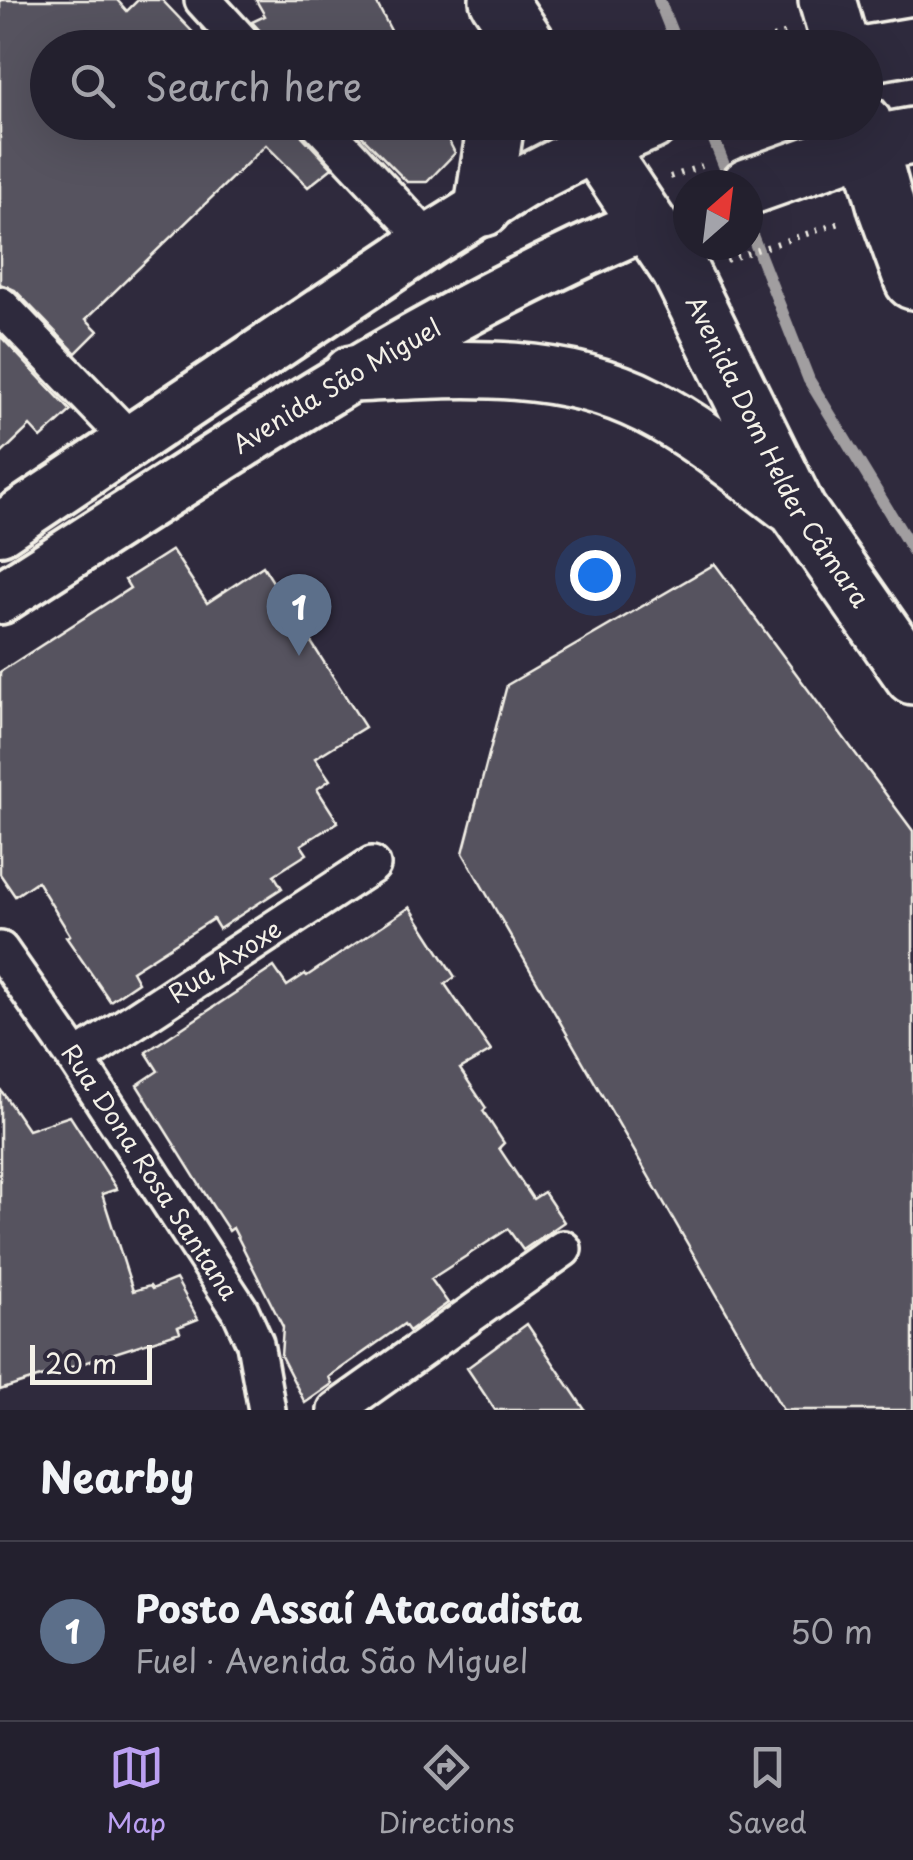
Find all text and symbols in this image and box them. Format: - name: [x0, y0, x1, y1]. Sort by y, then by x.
- search box: [30, 30, 883, 140]
- text: Search here: [145, 57, 362, 114]
- icon: search: [65, 58, 120, 113]
- north arrow: [673, 170, 763, 260]
- street label: Avenida Dom Helder Câmara: [677, 289, 880, 615]
- street label: Avenida São Miguel: [225, 308, 447, 462]
- your location: [570, 550, 621, 601]
- pin: 1: [266, 574, 332, 656]
- street label: Rua Axoxe: [160, 909, 289, 1012]
- street label: Rua Dona Rosa Santana: [53, 1036, 249, 1308]
- scale bar: [30, 1340, 152, 1384]
- text: 20 m: [45, 1341, 117, 1384]
- text: Nearby: [40, 1444, 194, 1507]
- text: Posto Assaí Atacadista: [135, 1579, 582, 1636]
- text: 1: [65, 1607, 80, 1655]
- text: 50 m: [790, 1607, 873, 1655]
- text: Fuel · Avenida São Miguel: [135, 1636, 528, 1684]
- tab: Map: [106, 1740, 166, 1843]
- tab: Directions: [379, 1740, 515, 1843]
- tab: Saved: [727, 1740, 807, 1843]

